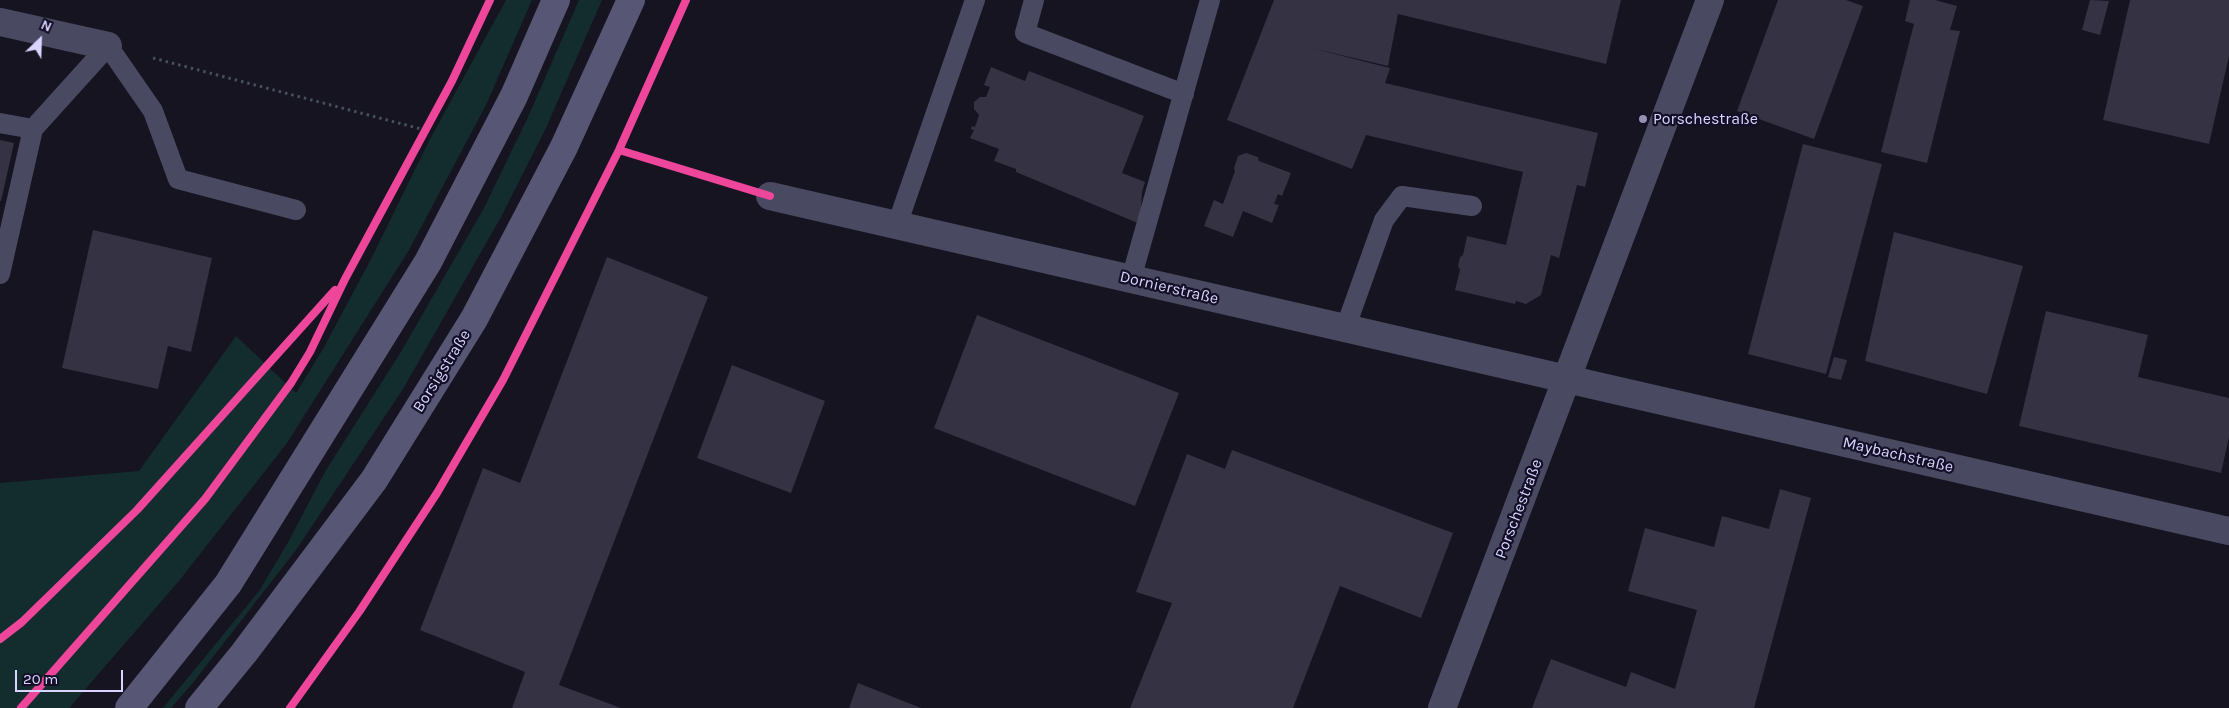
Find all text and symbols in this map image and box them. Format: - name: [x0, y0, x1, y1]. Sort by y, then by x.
- north arrow: [15, 15, 65, 65]
- text: N: [38, 16, 54, 36]
- place label: Porschestraße: [1653, 109, 1758, 129]
- marker: Porschestraße: [1637, 113, 1649, 125]
- street label: Dornierstraße: [1118, 267, 1220, 309]
- street label: Borsigstraße: [409, 326, 475, 416]
- street label: Maybachstraße: [1841, 433, 1955, 477]
- street label: Porschestraße: [1491, 457, 1547, 561]
- scale bar: [18, 660, 125, 692]
- text: 20 m: [23, 670, 58, 688]

